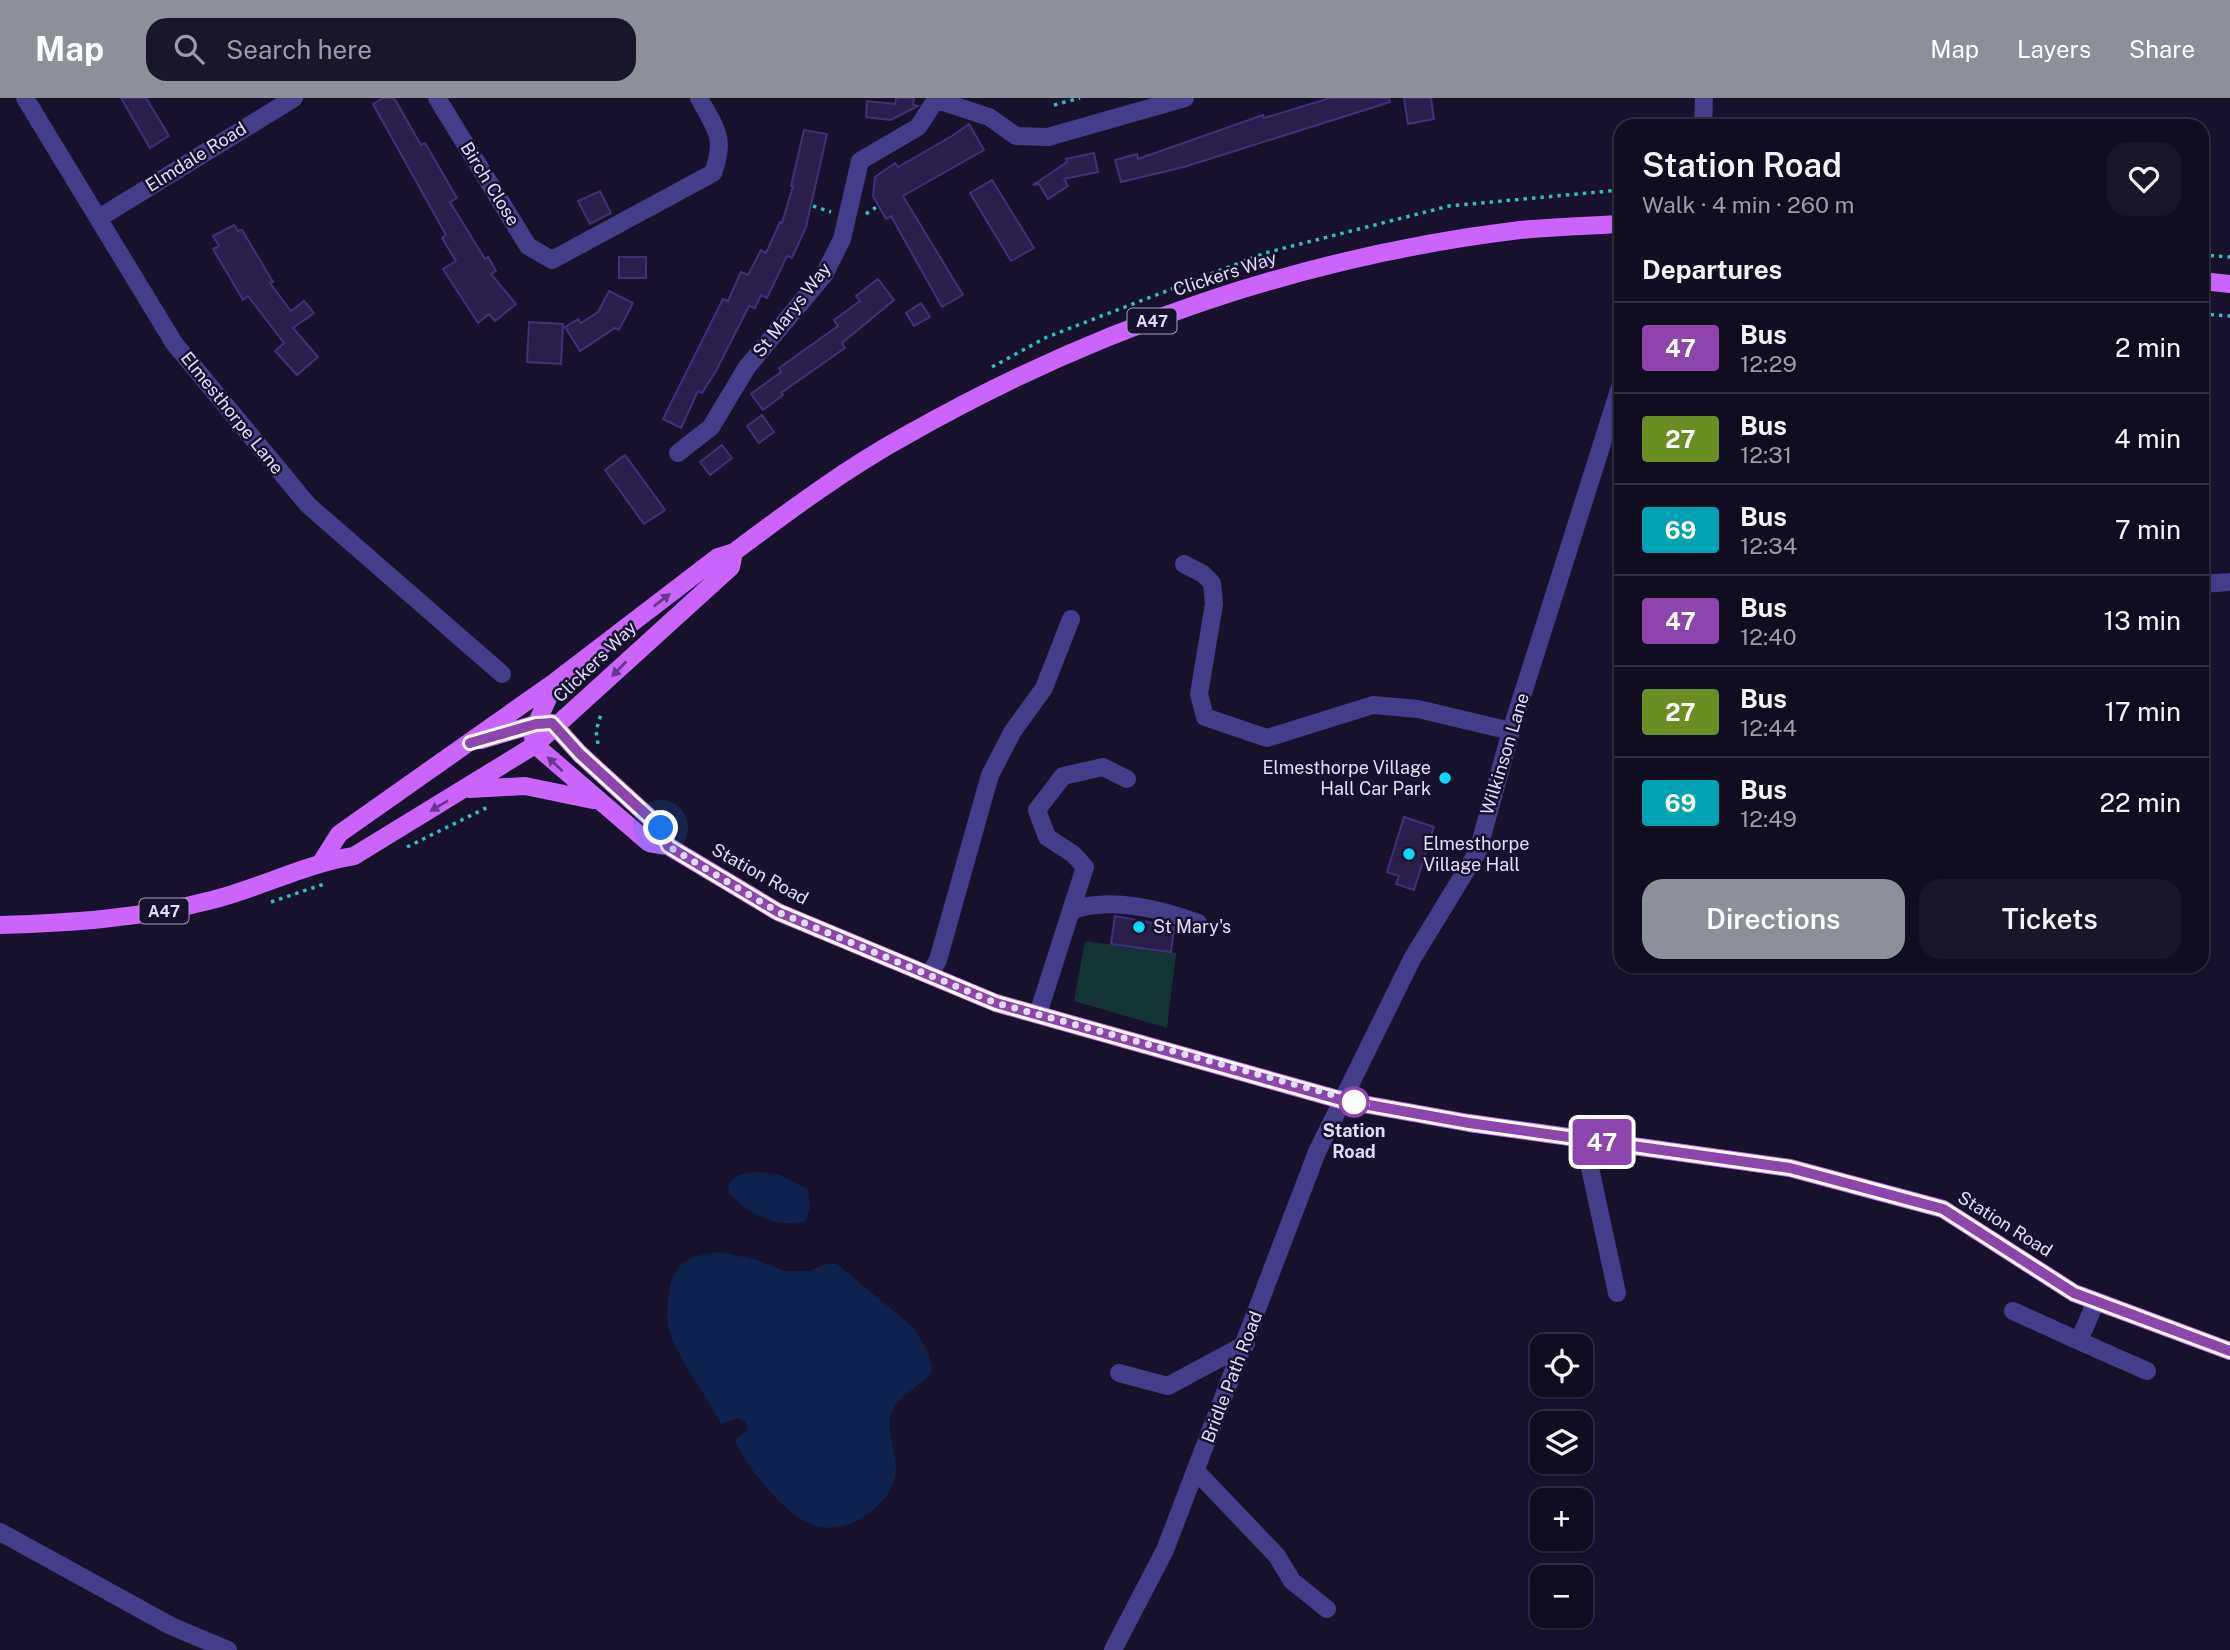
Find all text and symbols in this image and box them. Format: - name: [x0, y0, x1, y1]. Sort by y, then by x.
- search box: [146, 18, 636, 81]
- text: Map: [35, 30, 104, 68]
- icon: search: [170, 30, 208, 68]
- text: Search here: [226, 34, 372, 65]
- text: Map: [1930, 35, 1979, 63]
- text: Layers: [2017, 35, 2091, 63]
- text: Share: [2129, 35, 2195, 63]
- street label: Elmdale Road: [142, 117, 250, 196]
- street label: Birch Close: [456, 138, 524, 229]
- button: heart: [2107, 142, 2181, 216]
- text: Station Road: [1642, 146, 1842, 184]
- text: Walk · 4 min · 260 m: [1642, 191, 1855, 218]
- street label: Clickers Way: [1171, 247, 1280, 300]
- text: Departures: [1642, 254, 1782, 285]
- street label: St Marys Way: [748, 258, 835, 361]
- road number: A47: [1128, 308, 1176, 334]
- text: Bus: [1740, 319, 1787, 350]
- text: 2 min: [2115, 332, 2181, 363]
- text: 47: [1665, 334, 1696, 362]
- street label: Elmesthorpe Lane: [177, 347, 288, 478]
- text: 12:29: [1740, 350, 1797, 377]
- text: Bus: [1740, 410, 1787, 441]
- text: 4 min: [2114, 423, 2181, 454]
- text: 27: [1665, 425, 1696, 453]
- text: 12:31: [1740, 441, 1792, 468]
- text: Bus: [1740, 501, 1787, 532]
- text: 7 min: [2115, 514, 2181, 545]
- text: 69: [1665, 516, 1696, 544]
- text: 12:34: [1740, 532, 1797, 559]
- one-way arrow: [652, 592, 670, 607]
- text: Bus: [1740, 592, 1787, 623]
- text: 13 min: [2104, 605, 2181, 636]
- text: 47: [1665, 607, 1696, 635]
- street label: Clickers Way: [549, 617, 641, 706]
- text: 12:40: [1740, 623, 1797, 650]
- one-way arrow: [610, 660, 627, 677]
- text: Bus: [1740, 683, 1787, 714]
- street label: Wilkinson Lane: [1476, 690, 1533, 818]
- text: 17 min: [2104, 696, 2181, 727]
- text: 27: [1665, 698, 1696, 726]
- text: 12:44: [1740, 714, 1797, 741]
- one-way arrow: [547, 757, 564, 773]
- place label: Elmesthorpe Village Hall Car Park: [1262, 757, 1431, 799]
- marker: Elmesthorpe Village Hall Car Park: [1437, 770, 1453, 786]
- text: Bus: [1740, 774, 1787, 805]
- text: 22 min: [2100, 787, 2181, 818]
- text: 69: [1665, 789, 1696, 817]
- one-way arrow: [430, 799, 449, 812]
- text: 12:49: [1740, 805, 1797, 832]
- your location: [643, 810, 678, 845]
- place label: Elmesthorpe Village Hall: [1423, 833, 1529, 875]
- street label: Station Road: [708, 838, 812, 909]
- marker: Elmesthorpe Village Hall: [1401, 846, 1417, 862]
- button: Directions: [1642, 879, 1905, 959]
- button: Tickets: [1919, 879, 2181, 959]
- road number: A47: [140, 898, 188, 924]
- place label: St Mary's: [1153, 916, 1231, 937]
- marker: St Mary's: [1131, 919, 1147, 935]
- marker: Station Road: [1339, 1087, 1369, 1117]
- line badge: 47: [1570, 1119, 1634, 1165]
- place label: Station Road: [1323, 1120, 1385, 1162]
- text: 47: [1587, 1128, 1617, 1156]
- street label: Station Road: [1954, 1186, 2056, 1261]
- street label: Bridle Path Road: [1197, 1308, 1266, 1446]
- map controls: [1530, 1334, 1593, 1628]
- button: locate: [1530, 1334, 1593, 1397]
- button: layers: [1530, 1411, 1593, 1474]
- button: +: [1530, 1488, 1593, 1551]
- button: −: [1530, 1565, 1593, 1628]

